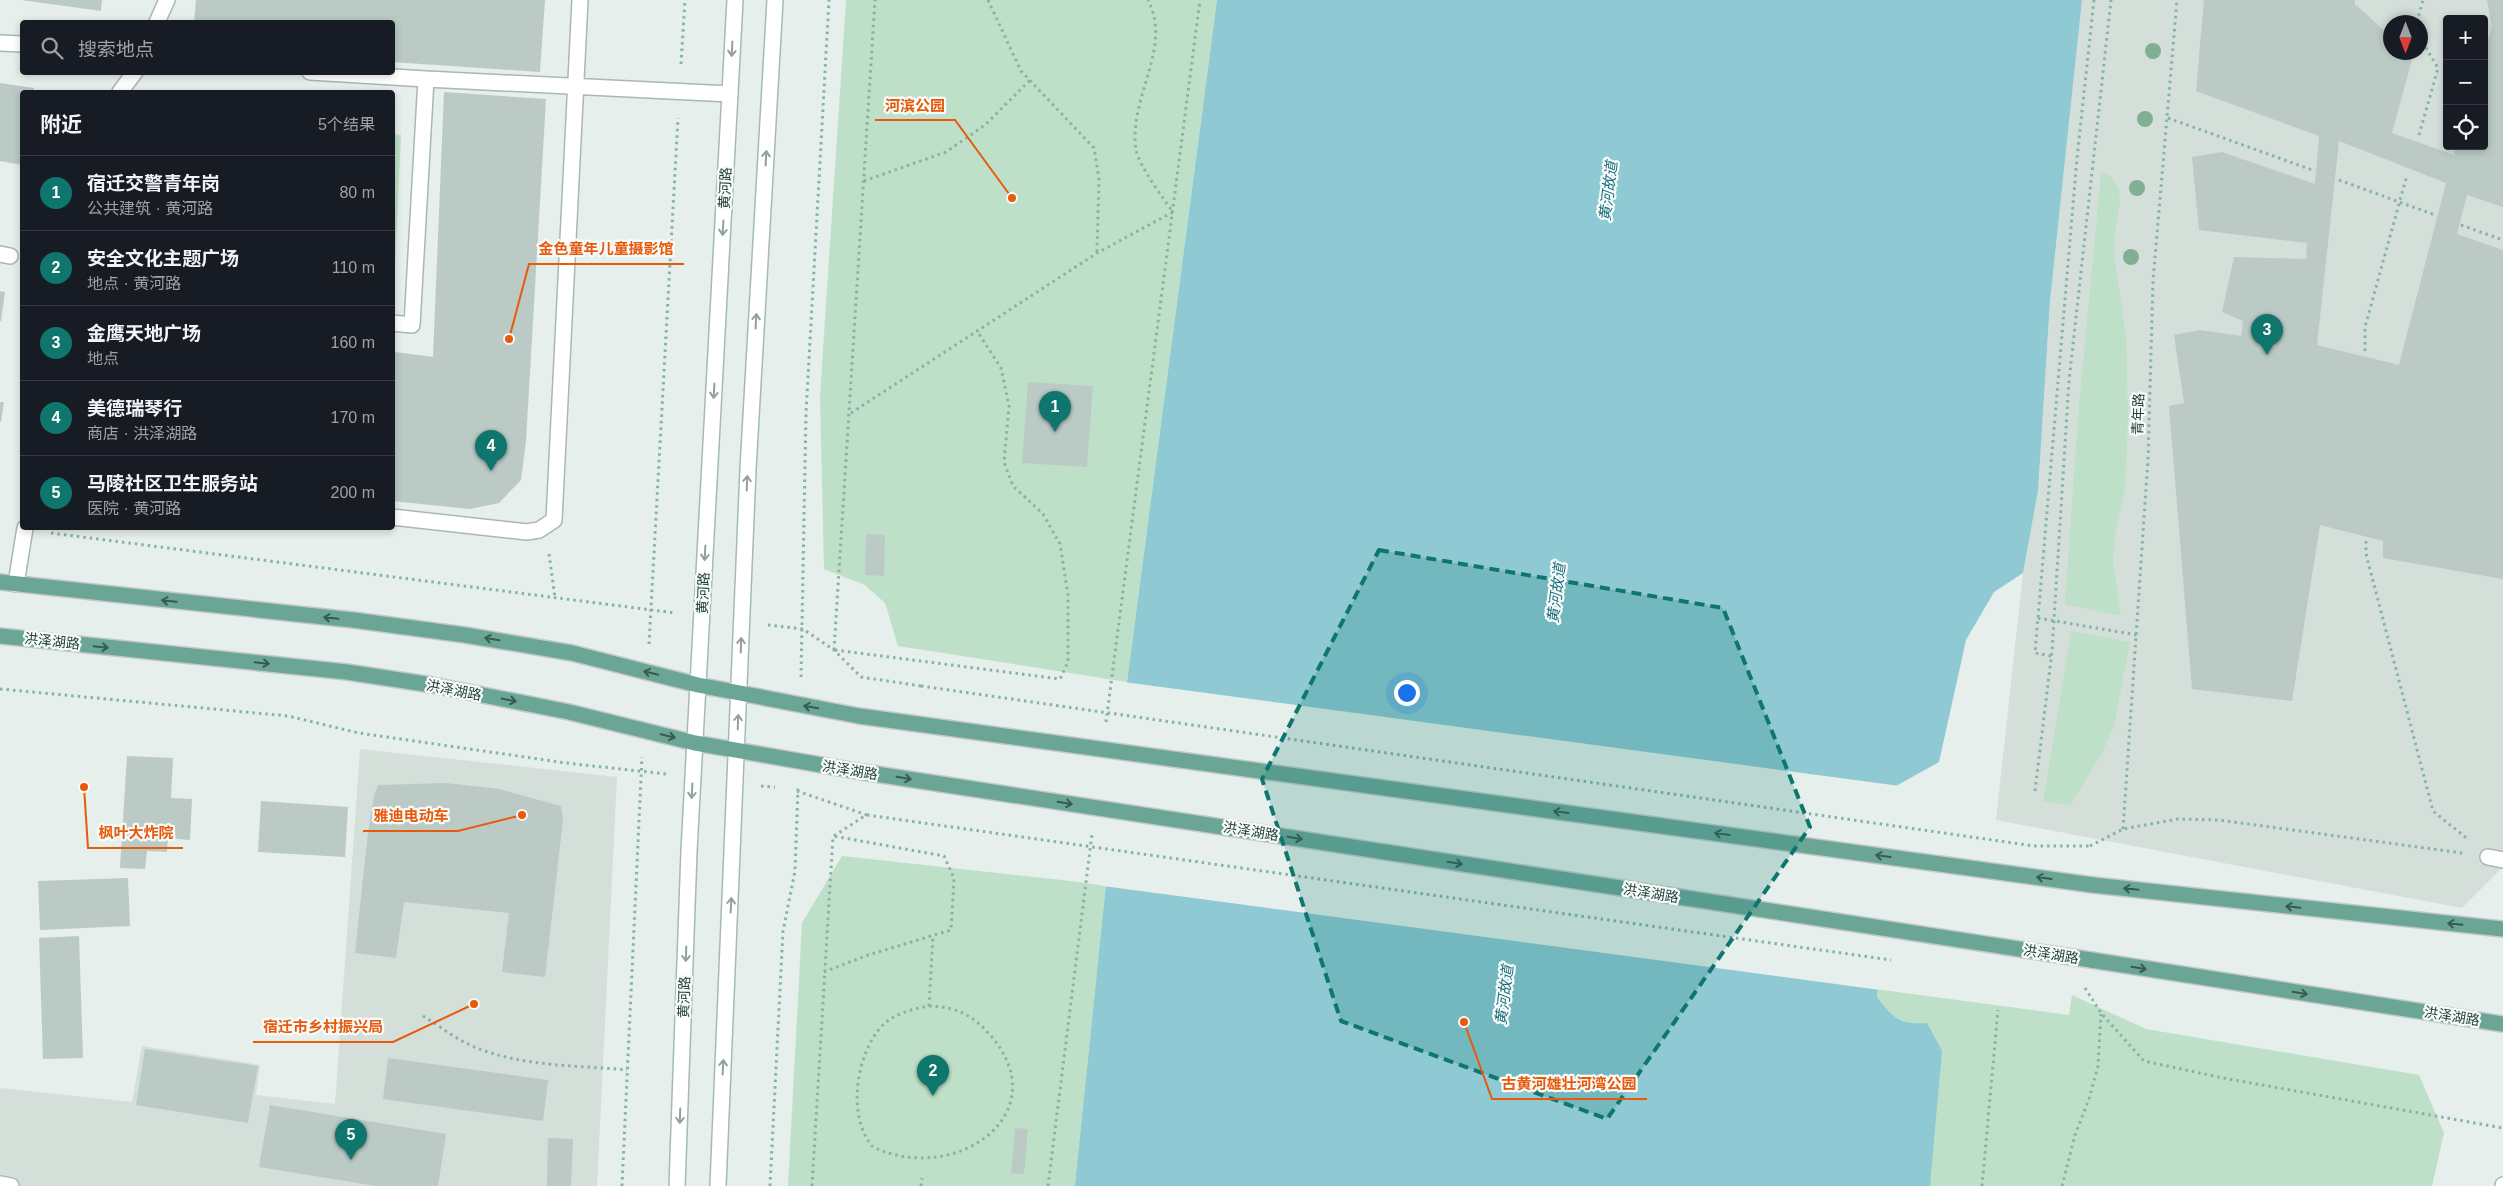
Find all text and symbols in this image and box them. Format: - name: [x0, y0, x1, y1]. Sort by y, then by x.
- north arrow: [2383, 15, 2428, 60]
- map controls: [2443, 15, 2488, 150]
- button: +: [2443, 15, 2488, 60]
- search box: [20, 20, 395, 75]
- icon: search: [38, 34, 66, 62]
- text: 搜索地点: [78, 39, 154, 60]
- one-way arrow: [728, 40, 737, 56]
- button: −: [2443, 60, 2488, 105]
- callout: 河滨公园: [875, 90, 955, 120]
- text: 河滨公园: [885, 97, 945, 114]
- button: locate: [2443, 105, 2488, 150]
- text: 附近: [40, 113, 82, 136]
- text: 5个结果: [318, 116, 375, 133]
- one-way arrow: [761, 151, 770, 167]
- water label: 黄河故道: [1596, 158, 1620, 222]
- street label: 黄河路: [716, 167, 734, 209]
- text: 宿迁交警青年岗: [87, 173, 220, 194]
- text: 1: [52, 184, 60, 201]
- text: 80 m: [339, 184, 375, 201]
- text: 公共建筑 · 黄河路: [87, 200, 213, 217]
- one-way arrow: [718, 220, 727, 236]
- callout: 金色童年儿童摄影馆: [529, 234, 684, 264]
- text: 金色童年儿童摄影馆: [538, 240, 674, 257]
- text: 安全文化主题广场: [87, 248, 239, 269]
- text: 2: [52, 259, 60, 276]
- text: 110 m: [332, 259, 375, 276]
- text: 地点 · 黄河路: [87, 275, 181, 292]
- one-way arrow: [752, 313, 761, 329]
- pin: 3: [2251, 314, 2283, 355]
- text: 金鹰天地广场: [87, 323, 201, 344]
- text: 3: [52, 334, 60, 351]
- text: 160 m: [331, 334, 375, 351]
- text: 地点: [87, 350, 119, 367]
- one-way arrow: [709, 382, 718, 398]
- pin: 1: [1039, 391, 1071, 432]
- street label: 青年路: [2129, 393, 2147, 435]
- text: 美德瑞琴行: [87, 398, 182, 419]
- text: 4: [52, 409, 60, 426]
- text: 170 m: [331, 409, 375, 426]
- text: 商店 · 洪泽湖路: [87, 425, 197, 442]
- pin: 4: [475, 430, 507, 471]
- text: 马陵社区卫生服务站: [87, 473, 258, 494]
- one-way arrow: [743, 475, 752, 491]
- text: 5: [52, 484, 60, 501]
- text: 200 m: [331, 484, 375, 501]
- text: 医院 · 黄河路: [87, 500, 181, 517]
- one-way arrow: [701, 545, 710, 561]
- water label: 黄河故道: [1544, 560, 1568, 624]
- street label: 黄河路: [694, 572, 712, 614]
- one-way arrow: [161, 596, 177, 606]
- one-way arrow: [323, 613, 339, 622]
- street label: 洪泽湖路: [23, 630, 81, 652]
- one-way arrow: [484, 634, 500, 644]
- one-way arrow: [736, 637, 745, 653]
- one-way arrow: [92, 642, 108, 651]
- one-way arrow: [254, 658, 270, 668]
- one-way arrow: [643, 668, 659, 677]
- street label: 洪泽湖路: [425, 677, 483, 703]
- your location: [1394, 680, 1420, 706]
- one-way arrow: [501, 696, 517, 706]
- one-way arrow: [804, 702, 820, 711]
- one-way arrow: [733, 715, 742, 731]
- one-way arrow: [659, 732, 675, 741]
- street label: 洪泽湖路: [821, 758, 879, 782]
- one-way arrow: [896, 773, 912, 783]
- one-way arrow: [688, 783, 697, 799]
- one-way arrow: [1057, 798, 1073, 808]
- callout: 雅迪电动车: [363, 801, 458, 831]
- text: 雅迪电动车: [373, 807, 449, 824]
- one-way arrow: [1554, 807, 1570, 817]
- callout: 枫叶大炸院: [88, 818, 183, 848]
- street label: 洪泽湖路: [1222, 819, 1280, 843]
- text: 枫叶大炸院: [98, 824, 174, 841]
- one-way arrow: [1715, 829, 1731, 839]
- one-way arrow: [1286, 833, 1302, 843]
- one-way arrow: [1876, 851, 1892, 861]
- one-way arrow: [1447, 858, 1463, 868]
- one-way arrow: [2037, 873, 2053, 883]
- street label: 洪泽湖路: [1622, 881, 1680, 905]
- one-way arrow: [2124, 884, 2140, 894]
- one-way arrow: [726, 897, 736, 914]
- one-way arrow: [2285, 902, 2301, 912]
- one-way arrow: [2447, 919, 2463, 929]
- street label: 洪泽湖路: [2022, 942, 2080, 966]
- one-way arrow: [681, 945, 690, 961]
- water label: 黄河故道: [1492, 962, 1516, 1026]
- one-way arrow: [2131, 963, 2147, 973]
- street label: 黄河路: [675, 976, 693, 1018]
- one-way arrow: [2292, 988, 2308, 998]
- street label: 洪泽湖路: [2423, 1004, 2481, 1028]
- callout: 宿迁市乡村振兴局: [253, 1012, 393, 1042]
- text: 宿迁市乡村振兴局: [263, 1018, 383, 1035]
- pin: 2: [917, 1055, 949, 1096]
- one-way arrow: [719, 1060, 728, 1076]
- callout: 古黄河雄壮河湾公园: [1492, 1069, 1647, 1099]
- text: 古黄河雄壮河湾公园: [1501, 1075, 1637, 1092]
- one-way arrow: [675, 1108, 685, 1124]
- pin: 5: [335, 1119, 367, 1160]

